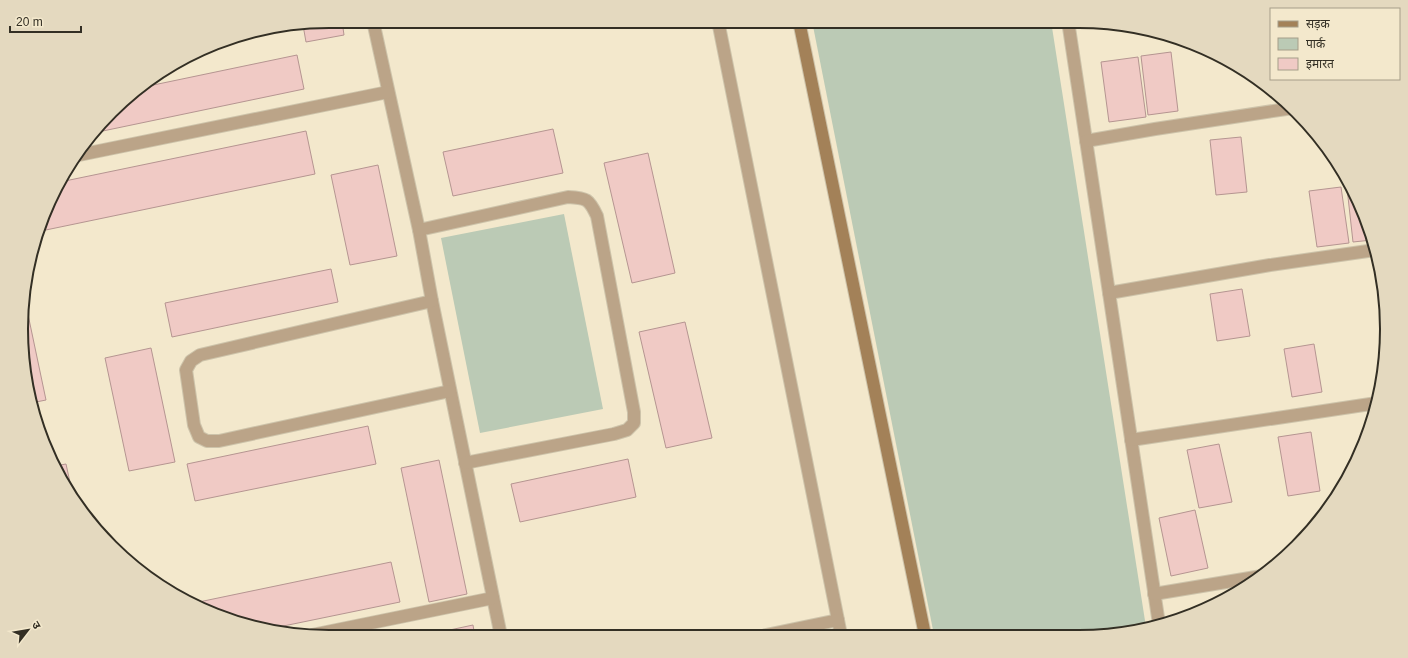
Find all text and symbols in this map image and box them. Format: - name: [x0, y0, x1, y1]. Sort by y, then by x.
- scale bar: [10, 8, 81, 34]
- legend: [1270, 8, 1400, 80]
- text: 20 m: [16, 15, 43, 29]
- text: सड़क: [1306, 17, 1331, 31]
- text: पार्क: [1306, 37, 1326, 51]
- text: इमारत: [1306, 57, 1335, 71]
- north arrow: [8, 610, 48, 650]
- text: उ: [30, 619, 44, 631]

